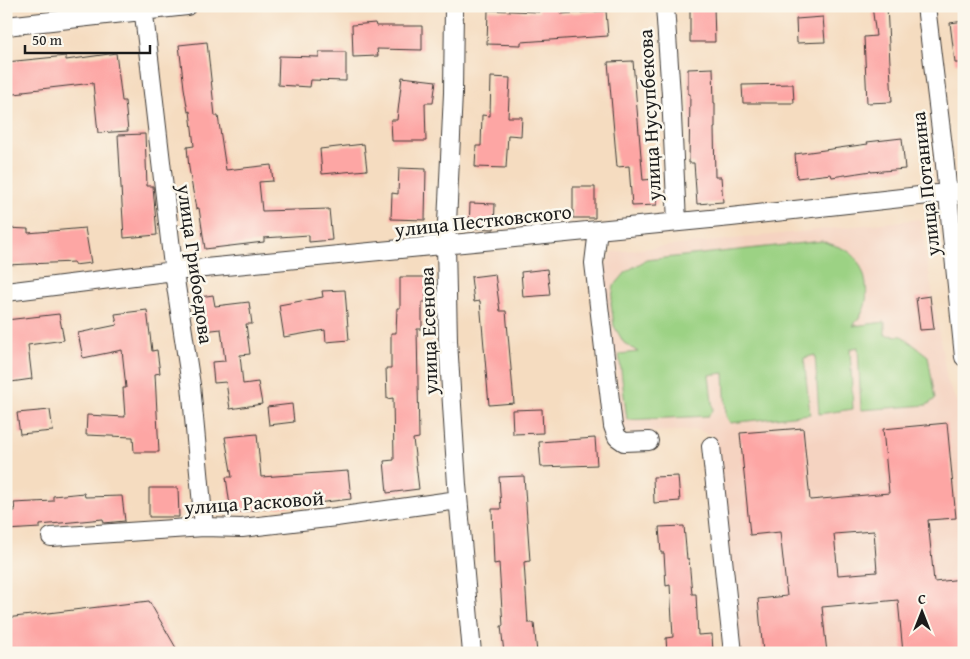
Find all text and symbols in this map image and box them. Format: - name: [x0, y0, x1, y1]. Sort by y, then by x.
- scale bar: [25, 22, 150, 54]
- street label: улица Нусупбекова: [630, 28, 668, 203]
- text: 50 m: [32, 29, 63, 50]
- street label: улица Потанина: [903, 110, 947, 259]
- street label: улица Грибоедова: [170, 181, 222, 346]
- street label: улица Пестковского: [392, 196, 573, 244]
- street label: улица Есенова: [411, 266, 445, 396]
- street label: улица Расковой: [182, 483, 325, 521]
- north arrow: [898, 586, 948, 636]
- text: С: [918, 589, 926, 609]

